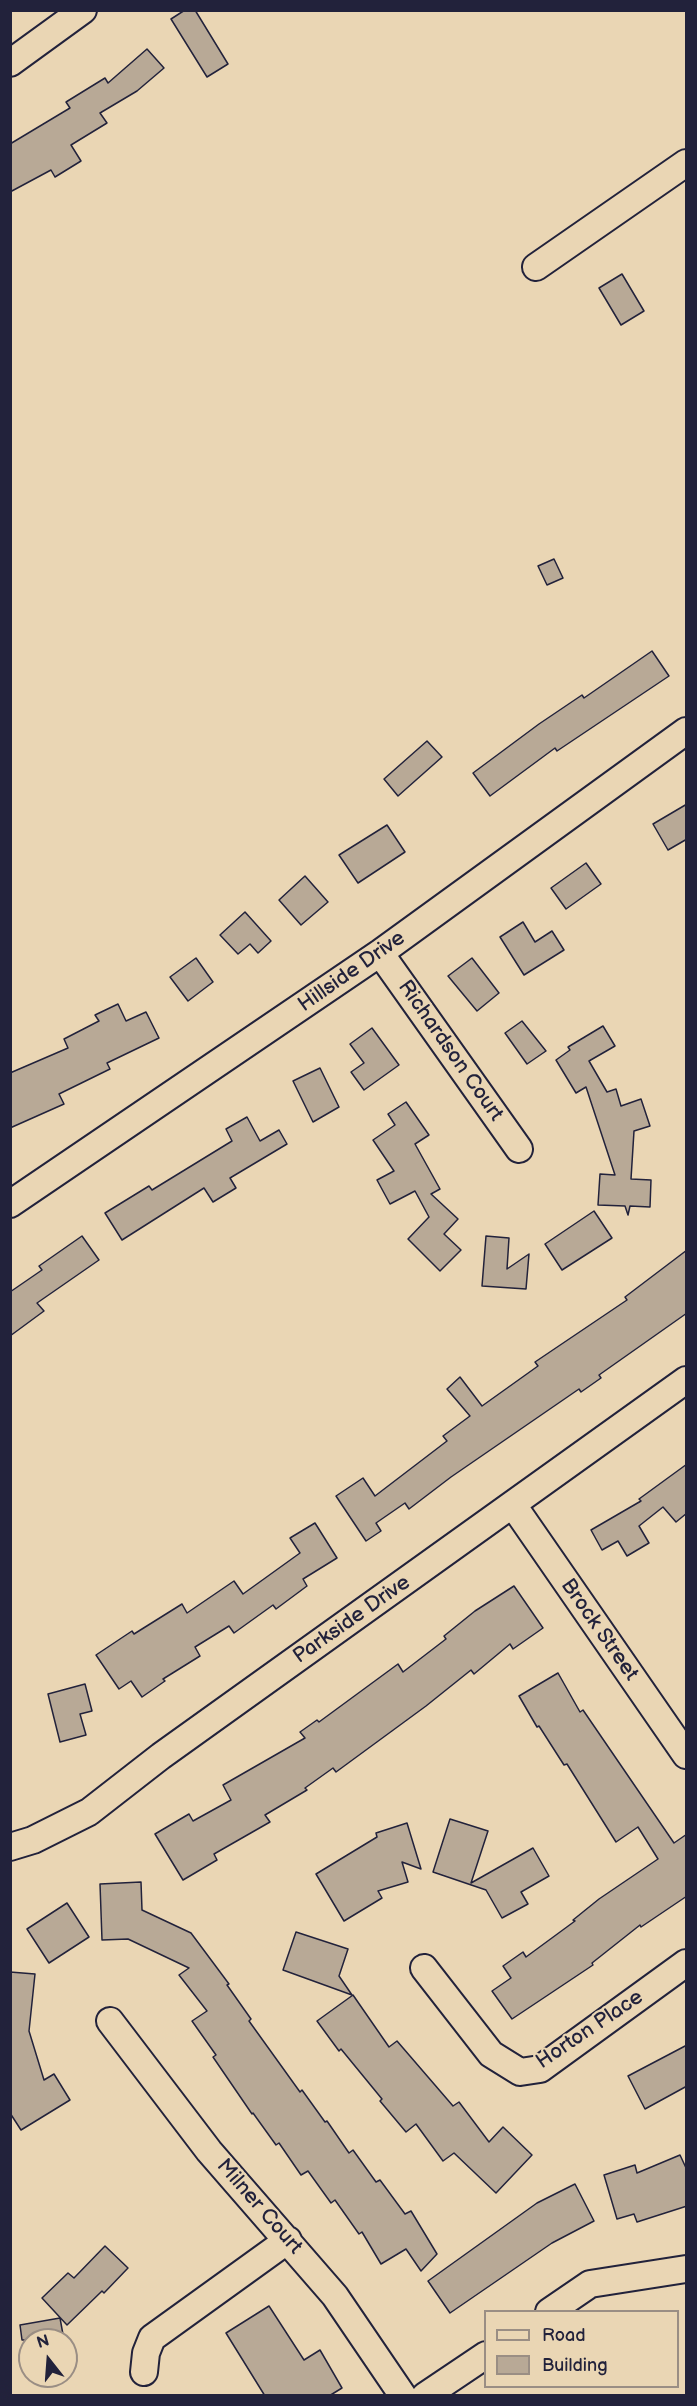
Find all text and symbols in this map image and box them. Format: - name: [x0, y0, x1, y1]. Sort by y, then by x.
- street label: Hillside Drive: [294, 926, 410, 1018]
- street label: Richardson Court: [392, 976, 508, 1126]
- street label: Parkside Drive: [289, 1570, 415, 1670]
- street label: Brock Street: [555, 1574, 643, 1686]
- street label: Horton Place: [532, 1985, 648, 2075]
- street label: Milner Court: [211, 2154, 307, 2260]
- legend: [484, 2310, 679, 2388]
- text: Road: [542, 2325, 586, 2346]
- north arrow: [18, 2328, 78, 2388]
- text: N: [35, 2331, 52, 2353]
- text: Building: [542, 2355, 608, 2376]

